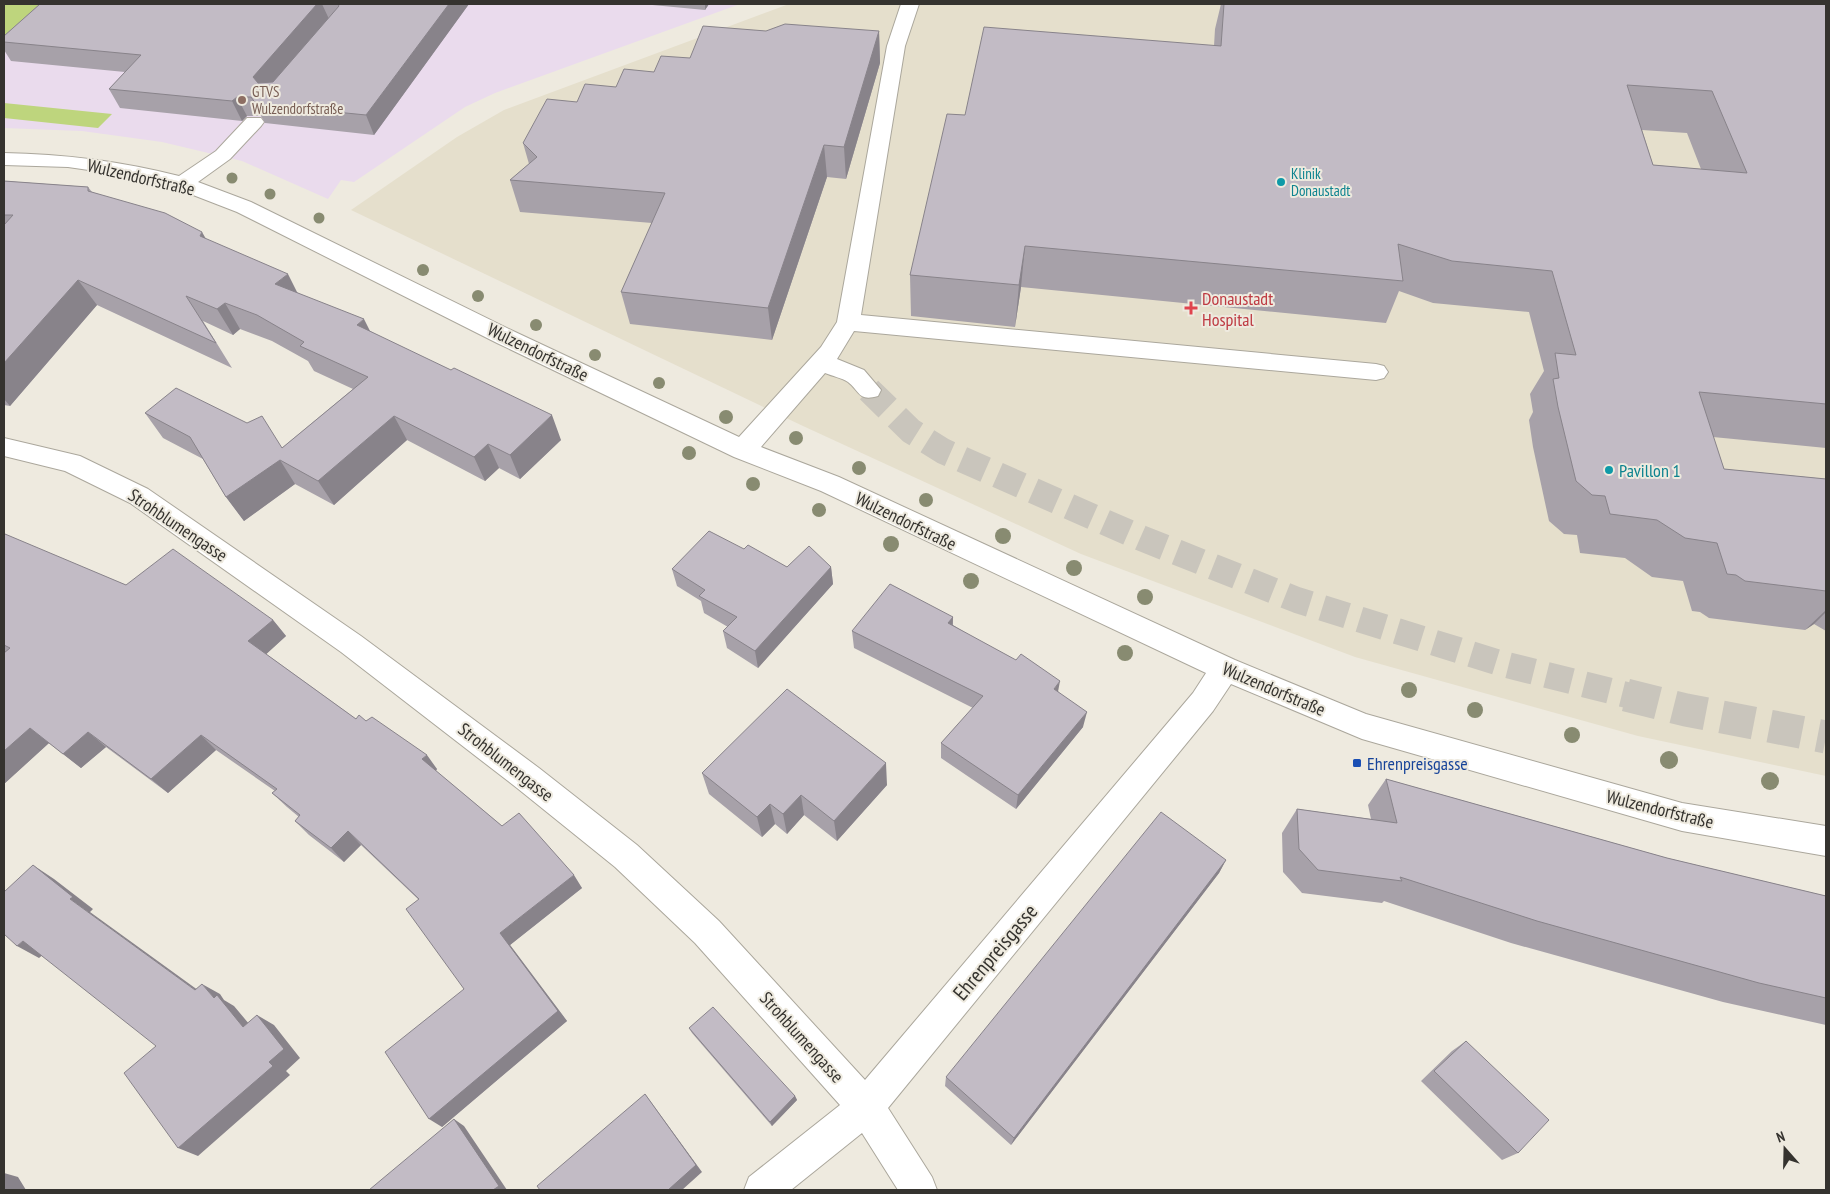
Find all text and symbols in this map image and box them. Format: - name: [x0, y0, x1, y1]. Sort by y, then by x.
- place label: GTVS Wulzendorfstraße: [252, 82, 343, 118]
- marker: GTVS Wulzendorfstraße: [236, 94, 248, 106]
- street label: Wulzendorfstraße: [85, 153, 197, 201]
- place label: Klinik Donaustadt: [1291, 164, 1350, 200]
- marker: Klinik Donaustadt: [1275, 176, 1287, 188]
- place label: Donaustadt Hospital: [1202, 287, 1273, 331]
- marker: Donaustadt Hospital: [1184, 301, 1198, 315]
- street label: Wulzendorfstraße: [484, 318, 592, 386]
- place label: Pavillon 1: [1619, 459, 1681, 482]
- marker: Pavillon 1: [1603, 464, 1615, 476]
- street label: Strohblumengasse: [124, 483, 232, 567]
- street label: Wulzendorfstraße: [852, 487, 960, 555]
- street label: Wulzendorfstraße: [1219, 657, 1329, 721]
- street label: Strohblumengasse: [454, 718, 558, 806]
- place label: Ehrenpreisgasse: [1367, 752, 1468, 775]
- marker: Ehrenpreisgasse: [1351, 757, 1363, 769]
- street label: Wulzendorfstraße: [1604, 785, 1716, 833]
- street label: Ehrenpreisgasse: [947, 898, 1043, 1006]
- street label: Strohblumengasse: [755, 987, 849, 1087]
- north arrow: [1760, 1124, 1810, 1174]
- text: N: [1774, 1127, 1787, 1147]

